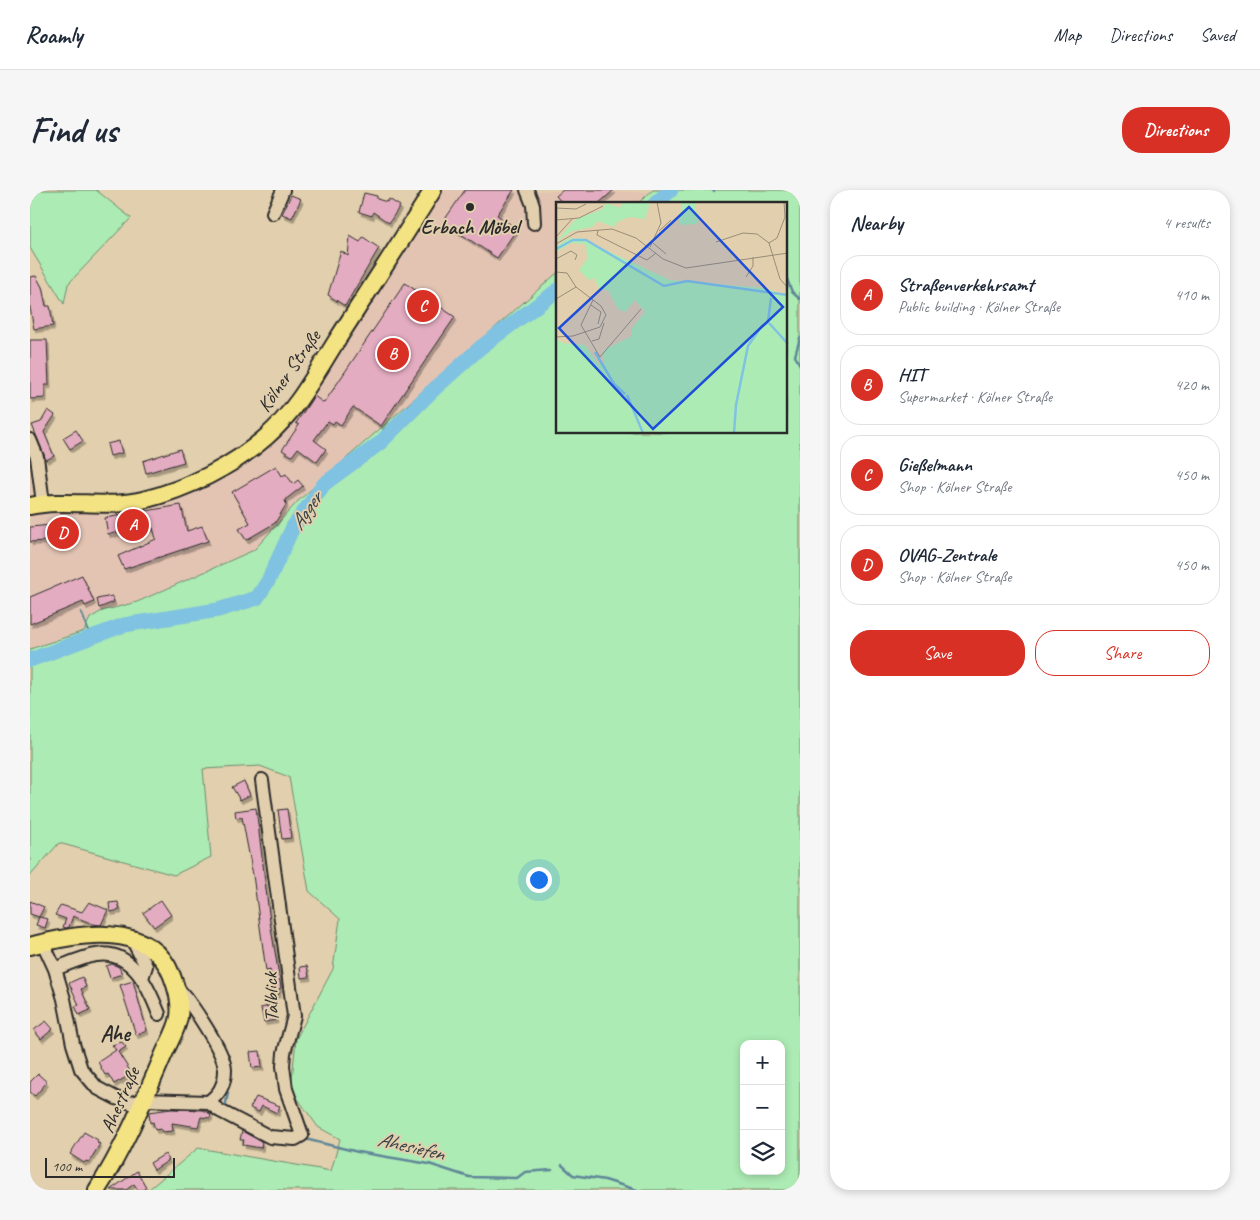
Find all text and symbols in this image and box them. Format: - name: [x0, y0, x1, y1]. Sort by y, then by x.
- text: Roamly: [25, 20, 82, 50]
- text: Map: [1054, 24, 1081, 46]
- text: Directions: [1109, 24, 1172, 46]
- text: Saved: [1200, 24, 1235, 46]
- button: Directions: [1122, 107, 1230, 153]
- text: Find us: [30, 108, 117, 153]
- marker: Erbach Möbel: [464, 201, 476, 213]
- inset map: [556, 202, 788, 434]
- text: Nearby: [850, 210, 903, 236]
- text: 4 results: [1163, 213, 1210, 233]
- place label: Erbach Möbel: [421, 215, 523, 240]
- text: Straßenverkehrsamt: [898, 273, 1034, 297]
- text: A: [863, 285, 871, 305]
- text: 410 m: [1175, 285, 1209, 305]
- pin: C: [407, 287, 439, 325]
- text: Public building · Kölner Straße: [898, 297, 1060, 317]
- street label: Kölner Straße: [252, 324, 327, 417]
- pin: B: [377, 335, 409, 373]
- text: HIT: [898, 363, 925, 387]
- text: B: [863, 375, 871, 395]
- text: 420 m: [1175, 375, 1209, 395]
- text: Supermarket · Kölner Straße: [898, 387, 1052, 407]
- text: Gießelmann: [898, 453, 972, 477]
- text: C: [863, 465, 871, 485]
- text: 450 m: [1175, 465, 1209, 485]
- text: Shop · Kölner Straße: [898, 477, 1011, 497]
- water label: Agger: [284, 484, 330, 535]
- pin: A: [117, 506, 149, 544]
- pin: D: [47, 514, 79, 552]
- text: OVAG-Zentrale: [898, 543, 996, 567]
- text: D: [862, 555, 872, 575]
- text: 450 m: [1175, 555, 1209, 575]
- text: Shop · Kölner Straße: [898, 567, 1011, 587]
- button: Save: [850, 630, 1025, 676]
- button: Share: [1035, 630, 1210, 676]
- your location: [526, 867, 552, 893]
- street label: Talblick: [258, 970, 284, 1022]
- district label: Ahe: [101, 1020, 132, 1048]
- map controls: [740, 1040, 785, 1175]
- button: +: [740, 1040, 785, 1085]
- street label: Ahestraße: [95, 1062, 146, 1137]
- button: −: [740, 1085, 785, 1130]
- water label: Ahesiefen: [375, 1126, 448, 1167]
- button: layers: [740, 1130, 785, 1175]
- scale bar: [45, 1155, 175, 1178]
- text: 100 m: [52, 1158, 82, 1175]

